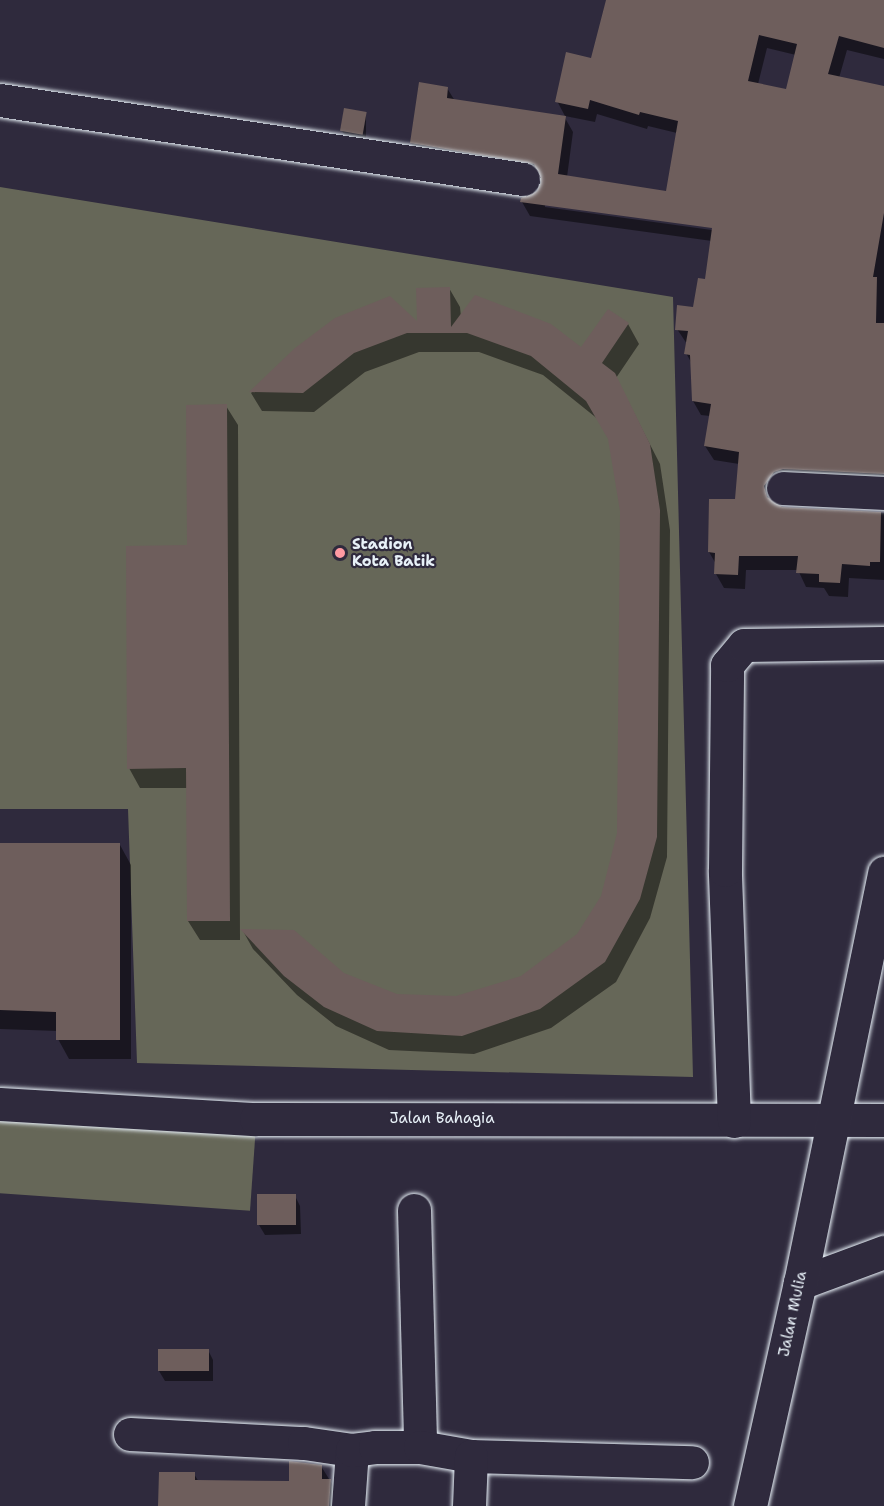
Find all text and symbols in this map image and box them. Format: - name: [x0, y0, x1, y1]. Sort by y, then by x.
- place label: Stadion Kota Batik: [352, 535, 435, 570]
- marker: Stadion Kota Batik: [333, 546, 347, 560]
- street label: Jalan Bahagia: [390, 1110, 494, 1128]
- street label: Jalan Mulia: [775, 1270, 811, 1358]

